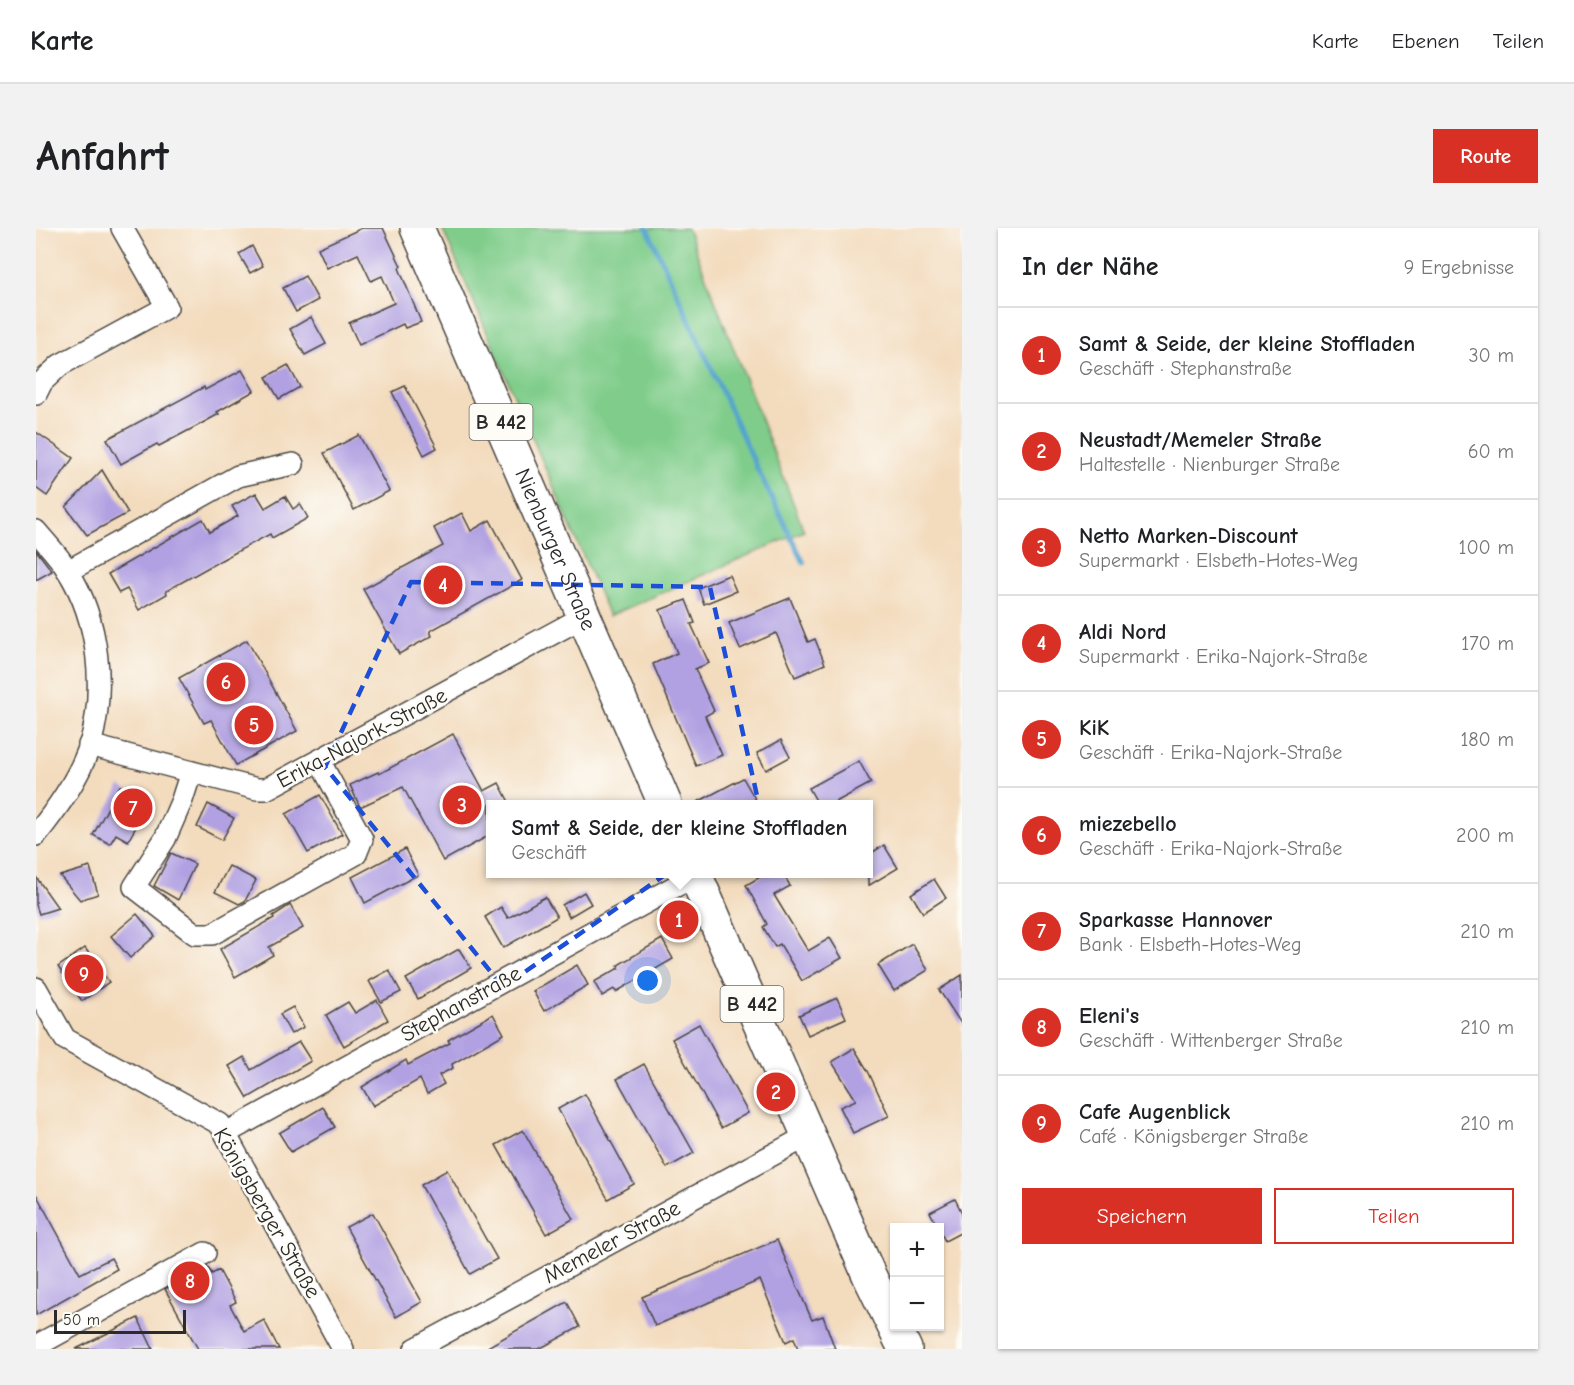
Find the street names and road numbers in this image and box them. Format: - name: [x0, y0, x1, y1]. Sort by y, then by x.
- road number: B 442: [470, 404, 532, 440]
- street label: Nienburger Straße: [509, 465, 602, 634]
- street label: Erika-Najork-Straße: [272, 682, 452, 794]
- street label: Stephanstraße: [396, 960, 526, 1048]
- road number: B 442: [720, 986, 784, 1022]
- street label: Königsberger Straße: [208, 1123, 326, 1303]
- street label: Memeler Straße: [539, 1195, 685, 1289]

